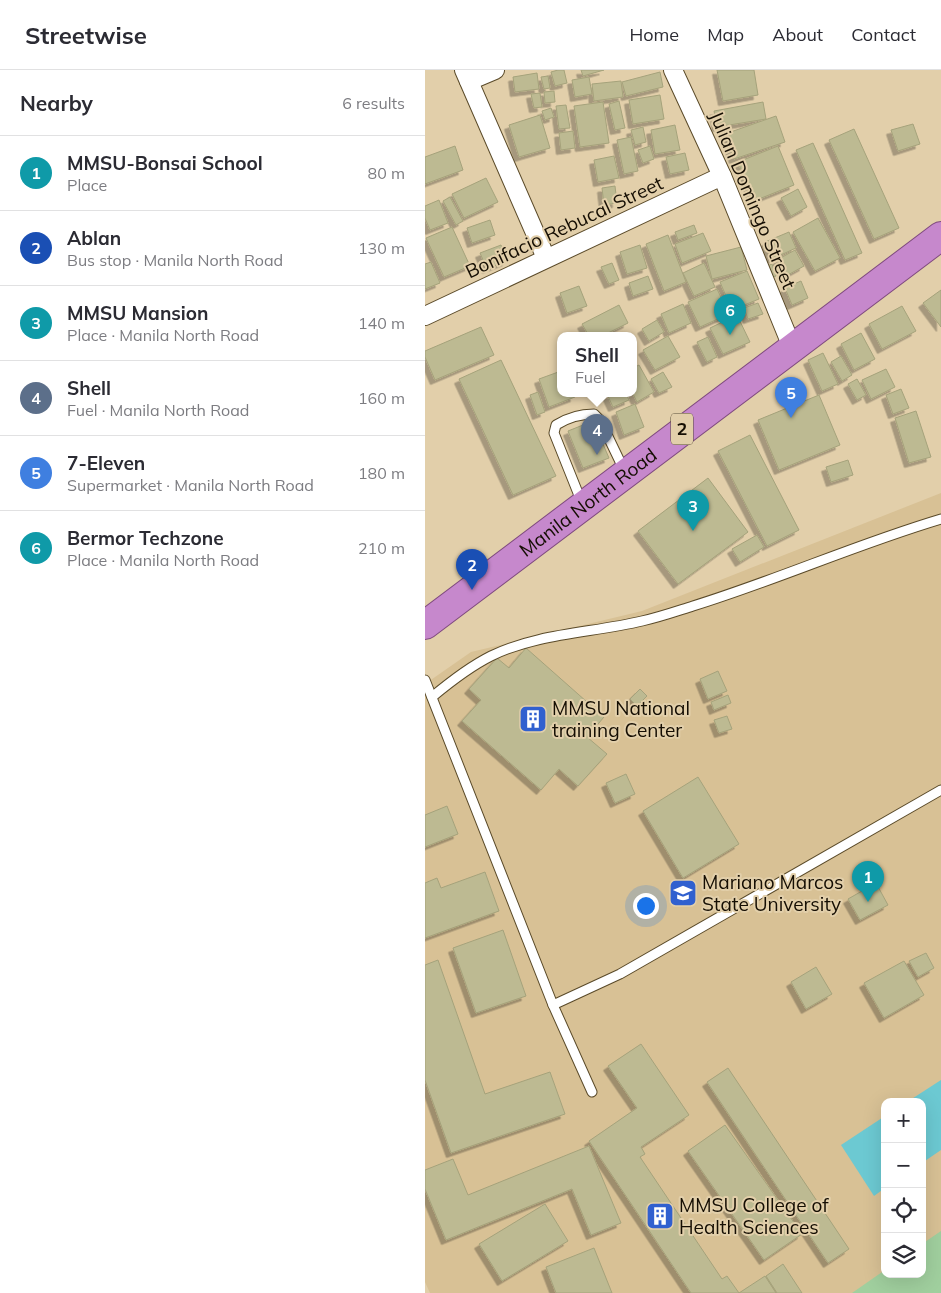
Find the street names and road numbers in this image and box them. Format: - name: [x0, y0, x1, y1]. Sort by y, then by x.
- street label: Julian Domingo Street: [705, 107, 801, 293]
- street label: Bonifacio Rebucal Street: [461, 170, 667, 283]
- road number: 2: [671, 414, 693, 444]
- street label: Manila North Road: [514, 443, 661, 562]

